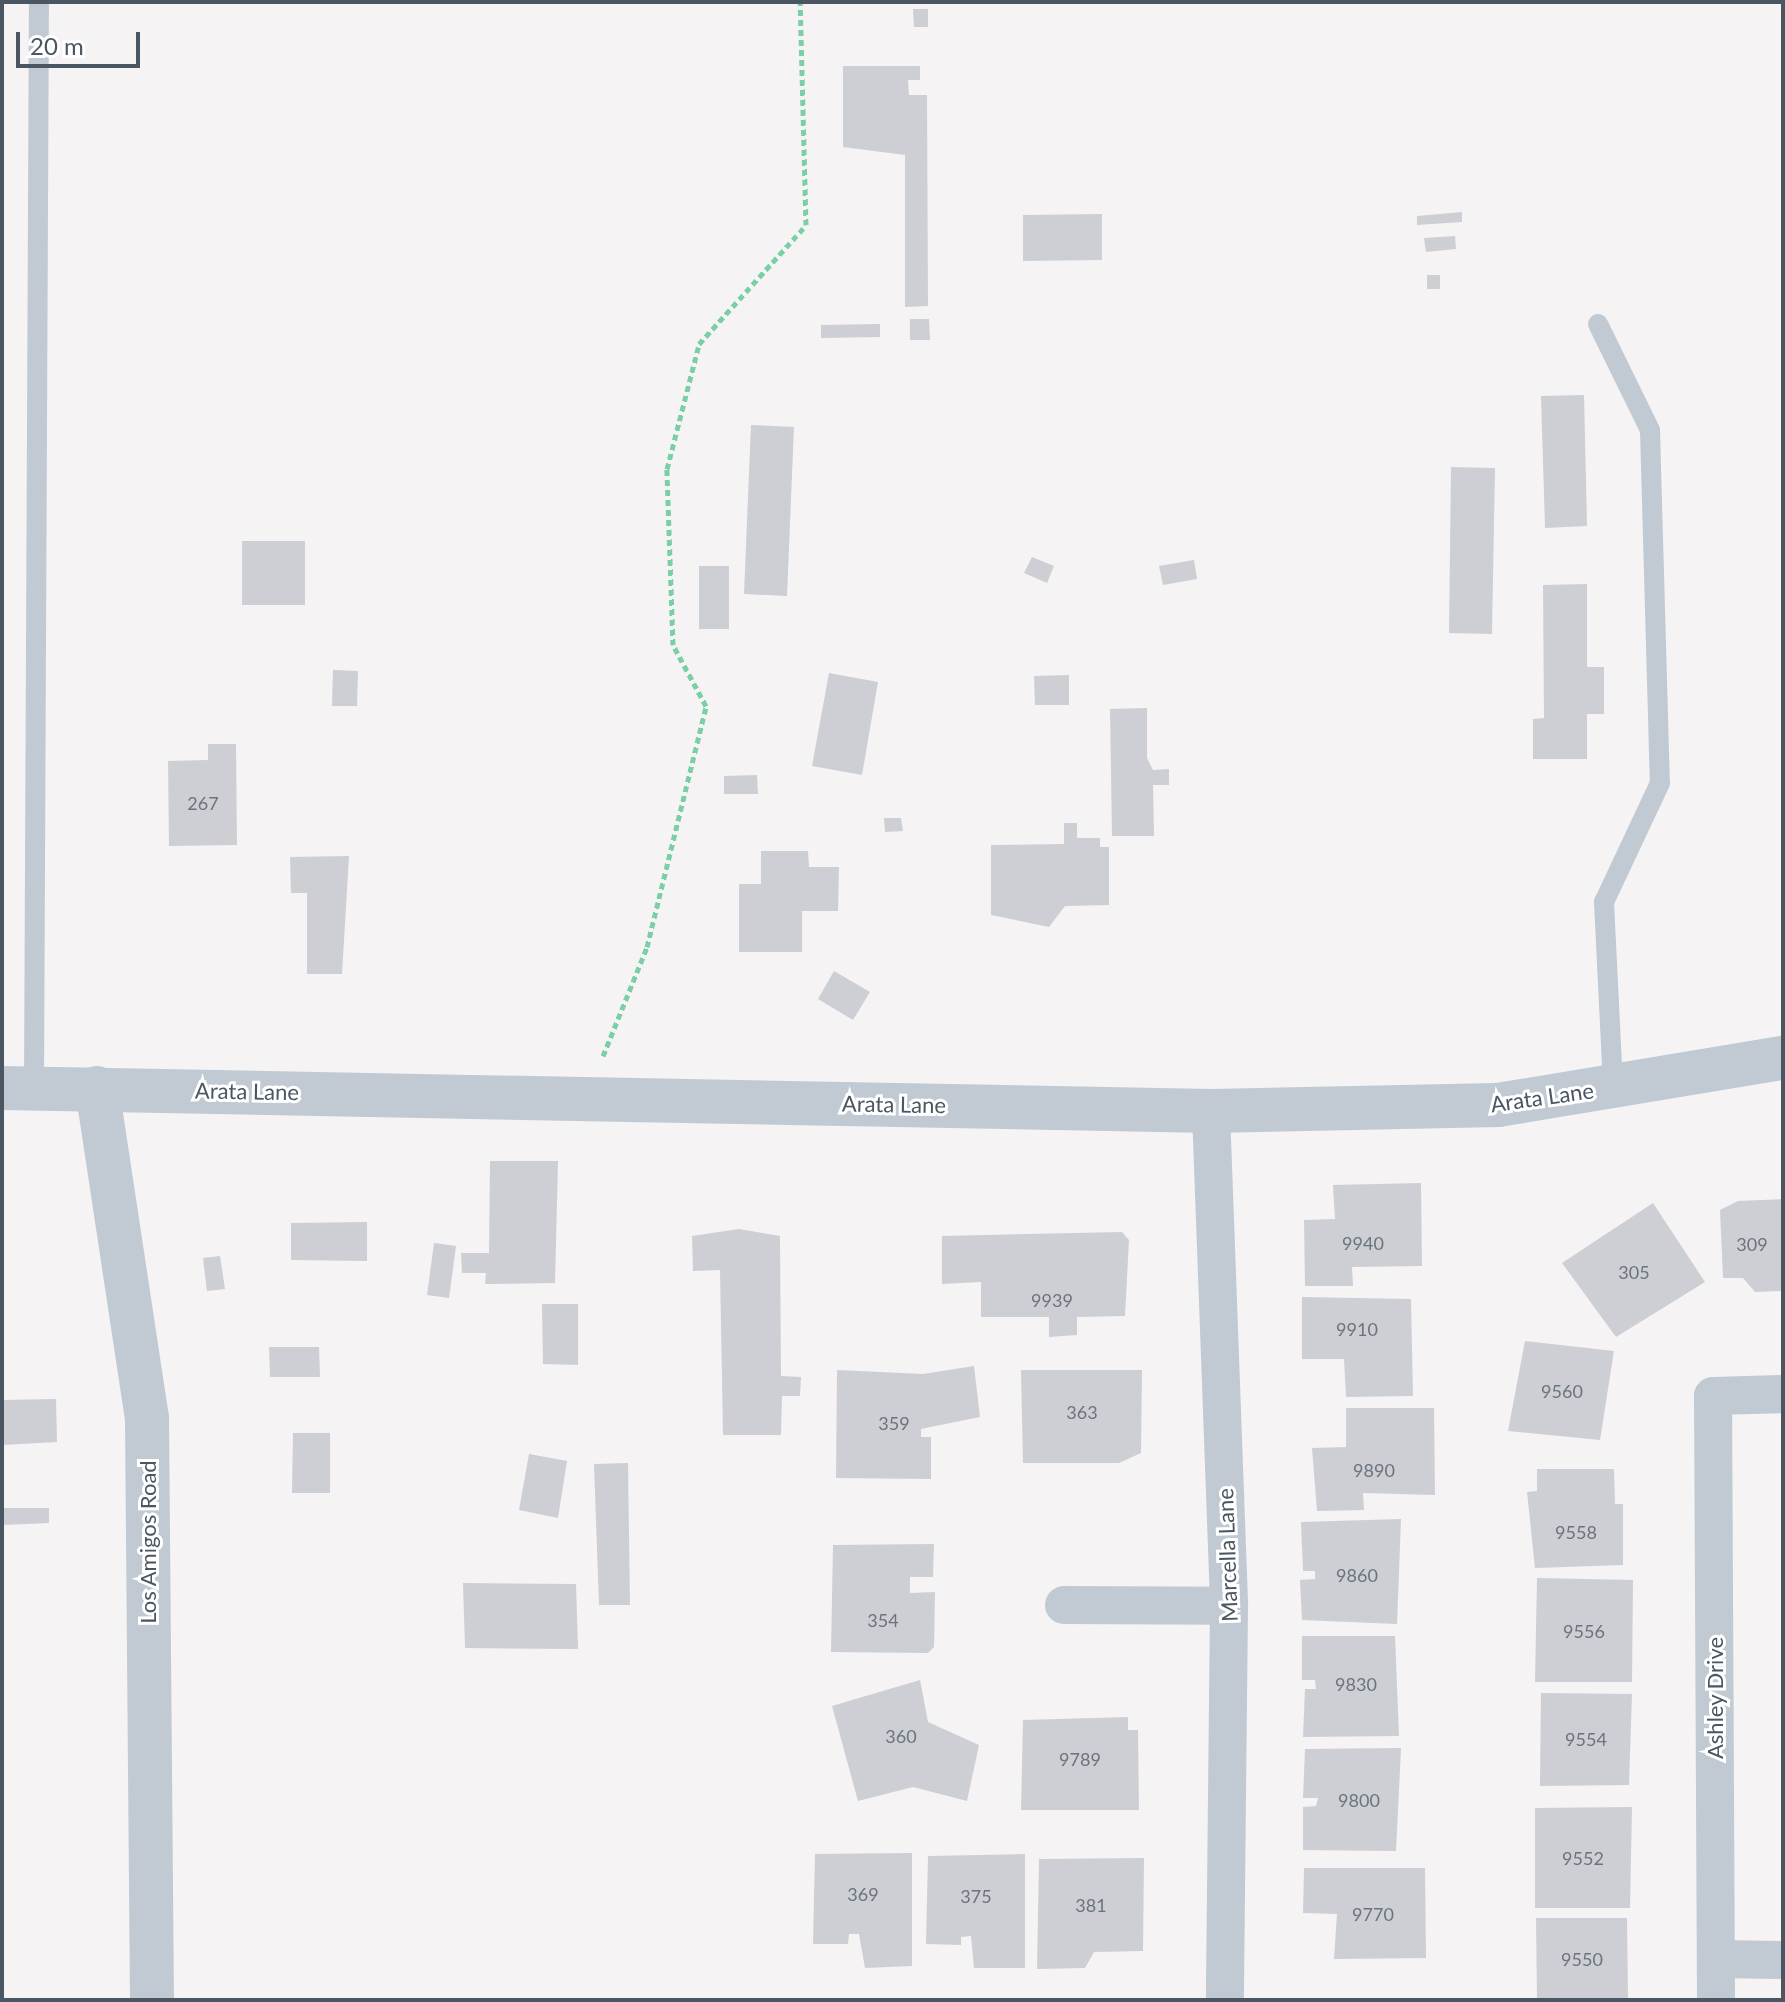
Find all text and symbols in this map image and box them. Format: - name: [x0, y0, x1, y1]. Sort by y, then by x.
- scale bar: [20, 16, 144, 66]
- text: 20 m: [30, 31, 84, 60]
- house number: 267: [187, 792, 219, 814]
- street label: Arata Lane: [195, 1077, 299, 1105]
- street label: Arata Lane: [1489, 1077, 1595, 1117]
- street label: Arata Lane: [842, 1090, 946, 1118]
- house number: 9940: [1342, 1232, 1384, 1254]
- house number: 309: [1736, 1233, 1768, 1255]
- house number: 305: [1618, 1261, 1650, 1283]
- house number: 9939: [1031, 1289, 1073, 1311]
- house number: 9910: [1336, 1318, 1378, 1340]
- house number: 9560: [1541, 1380, 1583, 1402]
- house number: 363: [1066, 1401, 1098, 1423]
- house number: 359: [878, 1412, 910, 1434]
- house number: 9890: [1353, 1459, 1395, 1481]
- street label: Los Amigos Road: [135, 1460, 161, 1624]
- street label: Marcella Lane: [1211, 1488, 1243, 1622]
- house number: 9558: [1555, 1521, 1597, 1543]
- house number: 9860: [1336, 1564, 1378, 1586]
- house number: 354: [867, 1609, 899, 1631]
- house number: 9556: [1563, 1620, 1605, 1642]
- street label: Ashley Drive: [1702, 1637, 1728, 1759]
- house number: 9830: [1335, 1673, 1377, 1695]
- house number: 360: [885, 1725, 917, 1747]
- house number: 9554: [1565, 1728, 1607, 1750]
- house number: 9789: [1059, 1748, 1101, 1770]
- house number: 9800: [1338, 1789, 1380, 1811]
- house number: 9552: [1562, 1847, 1604, 1869]
- house number: 369: [847, 1883, 879, 1905]
- house number: 375: [960, 1885, 992, 1907]
- house number: 381: [1075, 1894, 1107, 1916]
- house number: 9770: [1352, 1903, 1394, 1925]
- house number: 9550: [1561, 1948, 1603, 1970]

